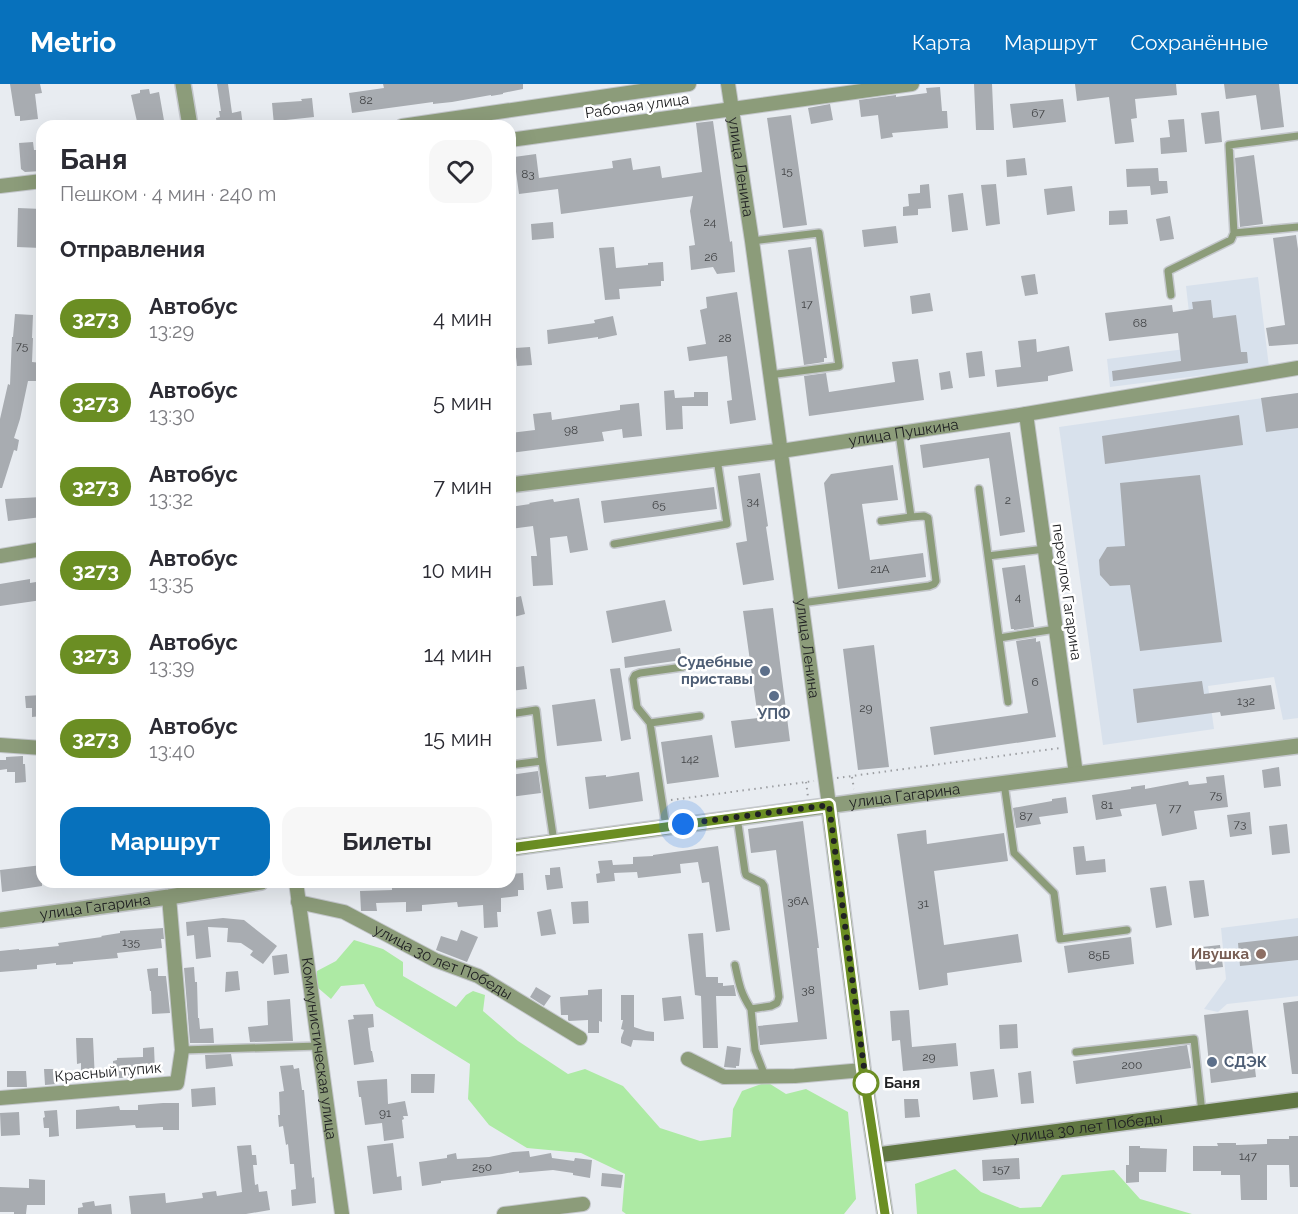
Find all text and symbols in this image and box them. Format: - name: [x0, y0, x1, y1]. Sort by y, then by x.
- text: Metrio: [30, 26, 116, 59]
- text: Карта: [912, 30, 971, 55]
- text: Маршрут: [1004, 30, 1097, 55]
- text: Сохранённые: [1130, 30, 1268, 55]
- street label: Рабочая улица: [584, 90, 690, 122]
- house number: 82: [359, 93, 373, 107]
- house number: 67: [1031, 106, 1045, 120]
- street label: улица Ленина: [724, 116, 757, 218]
- button: heart: [429, 140, 492, 203]
- text: Баня: [60, 143, 127, 176]
- house number: 15: [781, 164, 793, 178]
- house number: 83: [521, 167, 535, 181]
- text: Пешком · 4 мин · 240 m: [60, 182, 276, 206]
- house number: 24: [704, 215, 717, 229]
- text: Отправления: [60, 236, 205, 262]
- house number: 26: [704, 250, 718, 264]
- text: Автобус: [149, 293, 238, 319]
- house number: 17: [801, 297, 813, 311]
- text: 4 мин: [433, 305, 492, 331]
- text: 3273: [72, 306, 119, 331]
- house number: 68: [1133, 316, 1147, 330]
- text: 13:29: [149, 319, 194, 343]
- house number: 28: [718, 331, 732, 345]
- house number: 75: [16, 339, 29, 353]
- text: Автобус: [149, 377, 238, 403]
- text: 5 мин: [433, 389, 492, 415]
- text: 3273: [72, 390, 119, 415]
- text: 13:30: [149, 403, 195, 427]
- street label: улица Пушкина: [847, 415, 960, 450]
- house number: 98: [564, 423, 578, 437]
- text: Автобус: [149, 461, 238, 487]
- text: 7 мин: [433, 473, 492, 499]
- text: 3273: [72, 474, 119, 499]
- text: 13:32: [149, 487, 193, 511]
- house number: 2: [1005, 493, 1011, 507]
- house number: 34: [747, 494, 760, 508]
- house number: 65: [652, 498, 666, 512]
- street label: переулок Гагарина: [1049, 523, 1085, 661]
- text: Автобус: [149, 545, 238, 571]
- text: 10 мин: [422, 557, 492, 583]
- text: 3273: [72, 558, 119, 583]
- house number: 21А: [870, 562, 890, 576]
- text: 13:35: [149, 571, 194, 595]
- house number: 4: [1015, 590, 1022, 604]
- street label: улица Ленина: [792, 597, 823, 699]
- text: Автобус: [149, 629, 238, 655]
- text: 14 мин: [424, 641, 492, 667]
- text: 3273: [72, 642, 119, 667]
- place label: Судебные приставы: [677, 653, 753, 688]
- text: 13:39: [149, 655, 194, 679]
- marker: Судебные приставы: [758, 664, 772, 678]
- house number: 6: [1031, 675, 1039, 689]
- marker: УПФ: [767, 689, 781, 703]
- house number: 132: [1237, 694, 1255, 708]
- house number: 29: [859, 701, 873, 715]
- place label: УПФ: [757, 705, 790, 723]
- text: Автобус: [149, 713, 238, 739]
- text: 15 мин: [424, 725, 492, 751]
- text: 3273: [72, 726, 119, 751]
- text: 13:40: [149, 739, 195, 763]
- house number: 142: [681, 752, 699, 766]
- street label: улица Гагарина: [848, 780, 961, 812]
- house number: 75: [1210, 788, 1223, 802]
- house number: 81: [1101, 798, 1113, 812]
- house number: 77: [1169, 801, 1182, 815]
- button: Маршрут: [60, 807, 270, 876]
- button: Билеты: [282, 807, 492, 876]
- your location: [668, 809, 698, 839]
- house number: 87: [1019, 809, 1033, 823]
- house number: 73: [1234, 817, 1246, 831]
- street label: улица Гагарина: [39, 891, 152, 923]
- house number: 36А: [787, 894, 809, 908]
- house number: 31: [917, 896, 929, 910]
- street label: улица 30 лет Победы: [371, 920, 515, 1004]
- house number: 135: [122, 935, 140, 949]
- place label: Ивушка: [1191, 945, 1249, 963]
- marker: Ивушка: [1254, 947, 1268, 961]
- house number: 85Б: [1088, 948, 1110, 962]
- street label: Коммунистическая улица: [298, 956, 341, 1141]
- house number: 38: [801, 983, 815, 997]
- house number: 29: [922, 1050, 936, 1064]
- place label: СДЭК: [1224, 1053, 1268, 1071]
- marker: СДЭК: [1205, 1055, 1219, 1069]
- street label: Красный тупик: [54, 1058, 162, 1086]
- house number: 200: [1122, 1058, 1142, 1072]
- marker: Баня: [853, 1070, 879, 1096]
- place label: Баня: [884, 1074, 920, 1092]
- house number: 91: [379, 1106, 391, 1120]
- street label: улица 30 лет Победы: [1011, 1109, 1164, 1146]
- house number: 147: [1239, 1149, 1258, 1163]
- house number: 250: [472, 1160, 492, 1174]
- house number: 157: [992, 1162, 1011, 1176]

